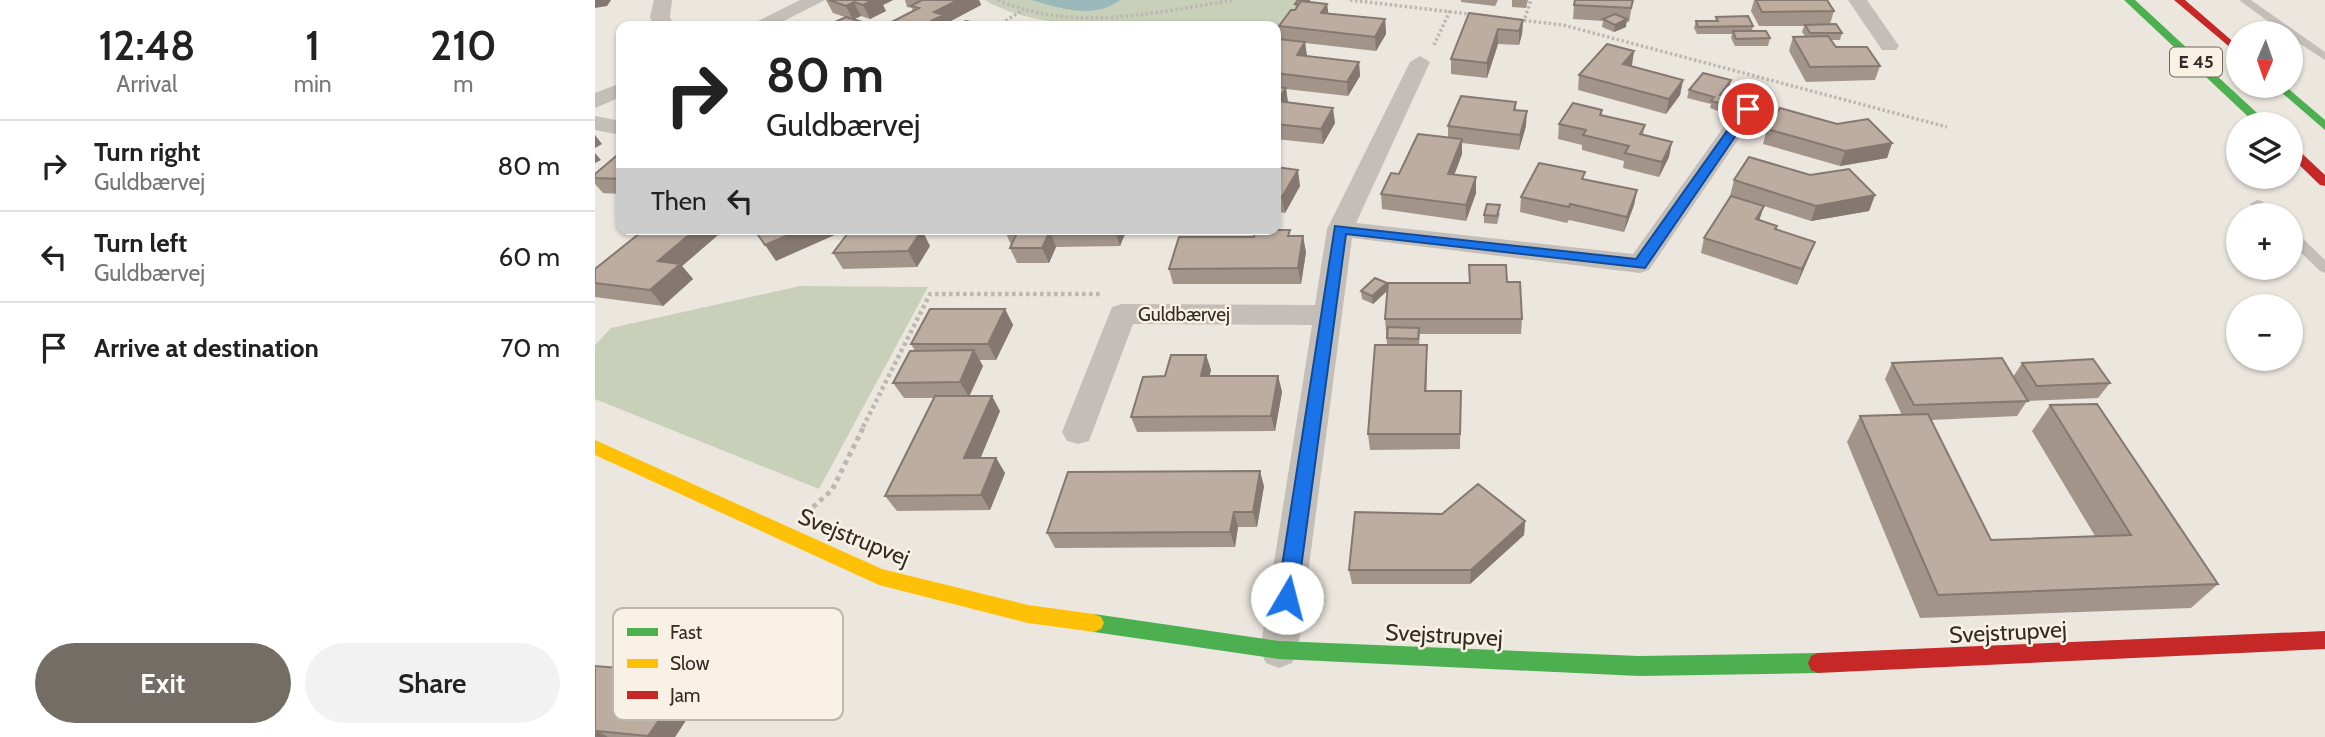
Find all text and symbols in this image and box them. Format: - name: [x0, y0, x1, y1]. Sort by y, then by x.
- text: 12:48: [98, 19, 195, 71]
- text: 1: [305, 19, 320, 71]
- text: 210: [430, 19, 497, 71]
- north arrow: [2226, 21, 2303, 98]
- map controls: [2226, 21, 2303, 371]
- text: 80 m: [766, 45, 884, 104]
- road number: E 45: [2170, 48, 2222, 76]
- icon: right: [651, 49, 742, 140]
- text: Arrival: [116, 70, 177, 98]
- text: min: [294, 70, 332, 98]
- text: m: [453, 70, 473, 98]
- pin: [1718, 79, 1778, 139]
- icon: arrive: [1729, 90, 1767, 128]
- text: Guldbærvej: [766, 105, 921, 144]
- button: layers: [2226, 112, 2303, 189]
- text: Turn right: [94, 136, 200, 168]
- icon: right: [35, 147, 73, 185]
- text: 80 m: [497, 150, 560, 182]
- text: Guldbærvej: [94, 168, 205, 196]
- icon: left: [721, 182, 759, 220]
- text: Then: [651, 185, 707, 217]
- button: +: [2226, 203, 2303, 280]
- text: Turn left: [94, 227, 187, 259]
- icon: left: [35, 238, 73, 276]
- text: 60 m: [498, 241, 560, 273]
- text: Guldbærvej: [94, 259, 205, 287]
- button: −: [2226, 294, 2303, 371]
- street label: Guldbærvej: [1138, 303, 1230, 326]
- icon: arrive: [35, 329, 73, 367]
- text: Arrive at destination: [94, 332, 319, 364]
- text: 70 m: [500, 332, 560, 364]
- street label: Svejstrupvej: [794, 502, 914, 572]
- position arrow: [1250, 561, 1324, 635]
- legend: [613, 608, 843, 720]
- street label: Svejstrupvej: [1948, 615, 2068, 649]
- street label: Svejstrupvej: [1384, 618, 1504, 652]
- text: Fast: [670, 621, 703, 644]
- button: Exit: [35, 643, 291, 723]
- button: Share: [305, 643, 560, 723]
- text: Slow: [670, 652, 710, 675]
- text: Jam: [669, 684, 700, 707]

